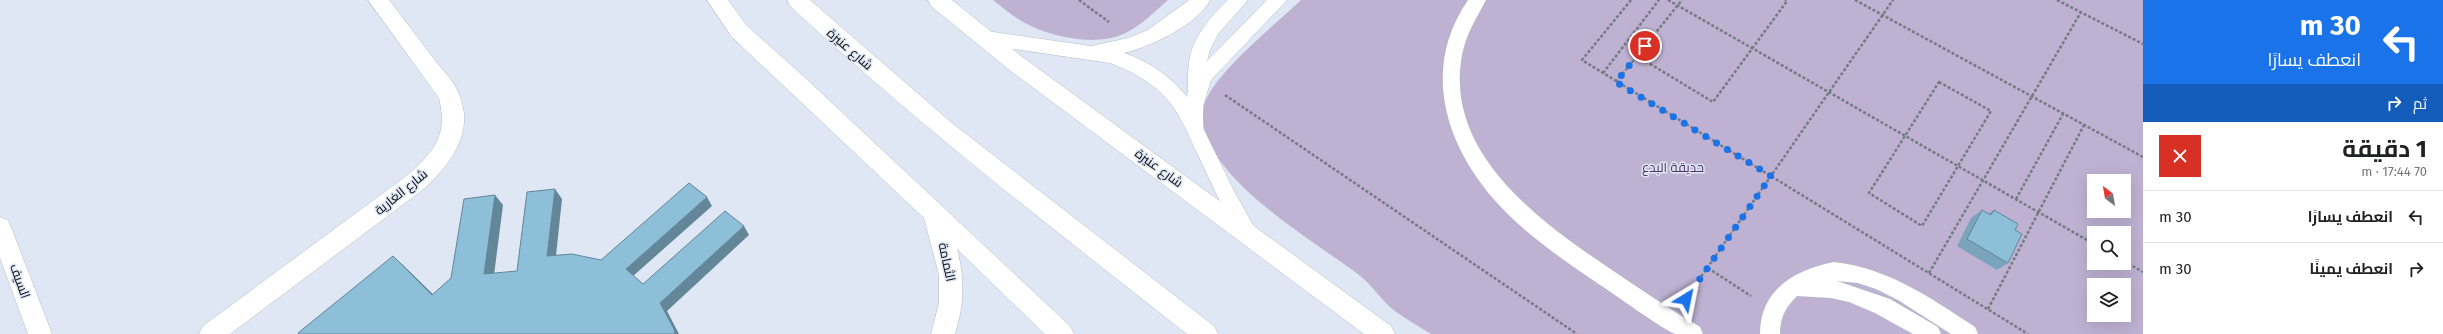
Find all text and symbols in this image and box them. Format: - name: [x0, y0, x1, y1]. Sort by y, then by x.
- text: 30 m: [2300, 9, 2361, 42]
- icon: left: [2375, 16, 2427, 68]
- street label: شارع عنيزة: [823, 25, 876, 74]
- pin: [1628, 29, 1662, 63]
- icon: arrive: [1634, 35, 1656, 57]
- text: انعطف يسارًا: [2267, 49, 2361, 71]
- icon: right: [2383, 92, 2405, 114]
- text: ثم: [2413, 95, 2427, 113]
- button: close: [2159, 135, 2201, 177]
- text: 1 دقيقة: [2342, 135, 2427, 163]
- street label: شارع عنيزة: [1132, 146, 1186, 191]
- park label: حديقة البدع: [1642, 160, 1704, 176]
- text: 70 m · 17:44: [2361, 164, 2427, 179]
- street label: شارع الغارية: [372, 166, 431, 219]
- north arrow: [2087, 174, 2131, 218]
- map controls: [2087, 174, 2131, 322]
- icon: left: [2405, 206, 2427, 228]
- text: 30 m: [2159, 208, 2192, 226]
- text: انعطف يسارًا: [2308, 208, 2393, 226]
- button: search: [2087, 226, 2131, 270]
- street label: الثمامة: [936, 241, 958, 283]
- icon: right: [2405, 258, 2427, 280]
- text: 30 m: [2159, 260, 2192, 278]
- text: انعطف يمينًا: [2309, 260, 2393, 278]
- street label: السيف: [7, 262, 33, 300]
- position arrow: [1665, 278, 1707, 320]
- button: layers: [2087, 278, 2131, 322]

